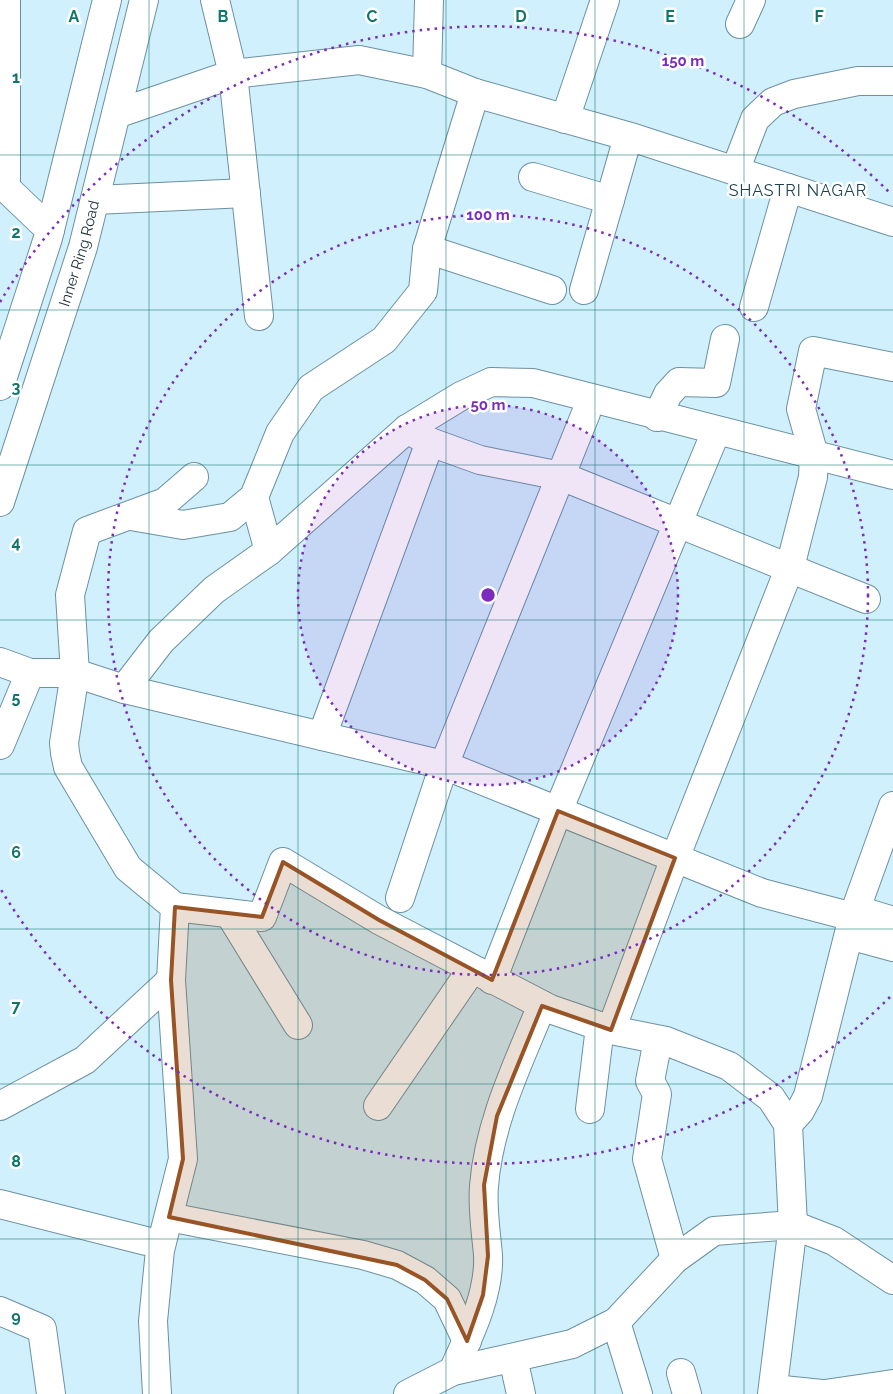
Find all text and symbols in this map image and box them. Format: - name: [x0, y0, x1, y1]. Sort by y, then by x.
- text: A: [69, 7, 80, 26]
- text: B: [218, 7, 229, 26]
- text: C: [367, 7, 378, 26]
- text: D: [515, 7, 527, 26]
- text: E: [665, 7, 675, 26]
- text: F: [814, 7, 824, 26]
- text: 150 m: [662, 52, 704, 70]
- text: 1: [12, 68, 20, 87]
- district label: SHASTRI NAGAR: [729, 181, 867, 200]
- street label: Inner Ring Road: [55, 199, 103, 309]
- text: 100 m: [466, 206, 510, 224]
- text: 2: [11, 223, 21, 242]
- text: 3: [12, 378, 21, 397]
- text: 50 m: [470, 396, 506, 414]
- text: 4: [11, 533, 21, 552]
- centre of rings: [479, 586, 497, 604]
- text: 5: [12, 688, 21, 707]
- text: 6: [11, 843, 21, 862]
- text: 7: [12, 997, 21, 1016]
- text: 8: [11, 1152, 21, 1171]
- text: 9: [11, 1307, 21, 1326]

